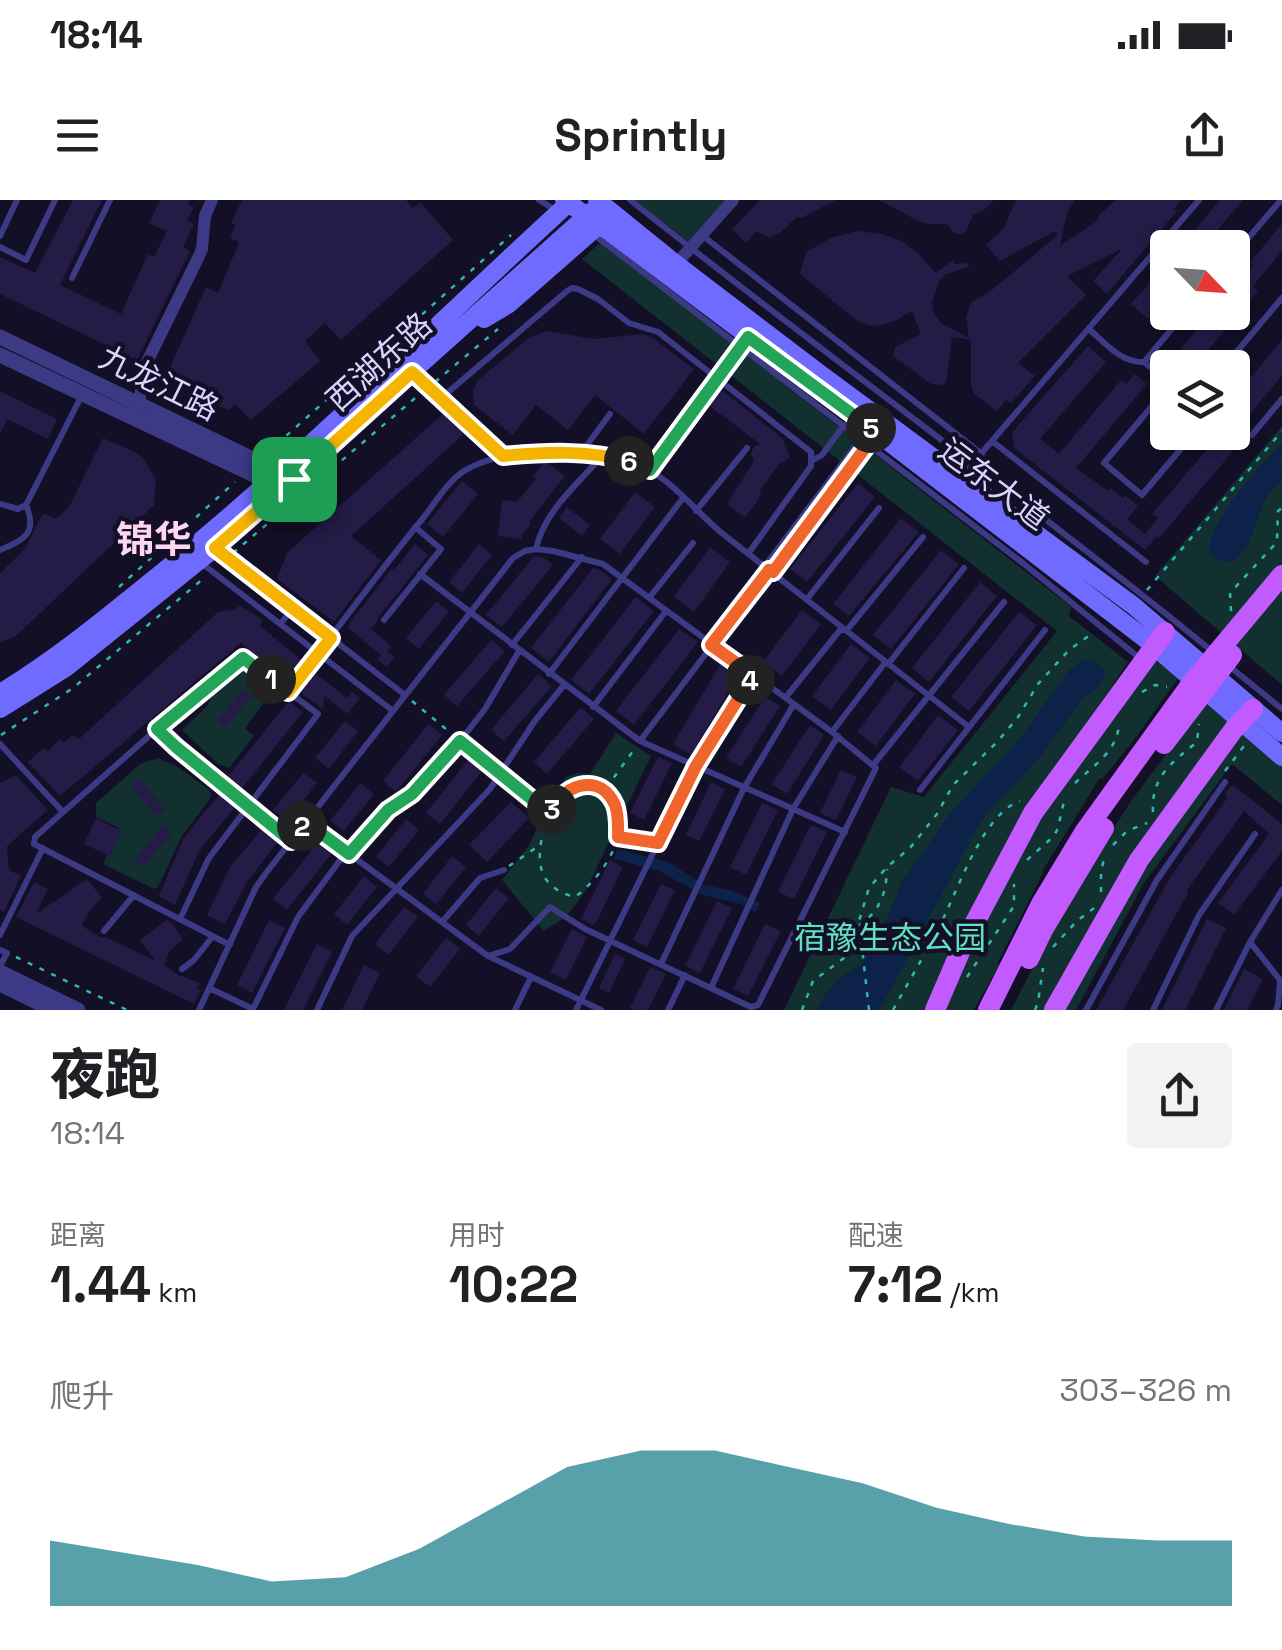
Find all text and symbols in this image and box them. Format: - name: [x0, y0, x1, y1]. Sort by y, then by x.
- text: 18:14: [50, 11, 143, 59]
- text: Sprintly: [554, 107, 728, 164]
- icon: menu: [50, 108, 105, 163]
- icon: share: [1177, 108, 1232, 163]
- north arrow: [1150, 230, 1250, 330]
- map controls: [1150, 230, 1250, 450]
- street label: 西湖东路: [318, 304, 440, 420]
- street label: 九龙江路: [93, 337, 225, 429]
- button: layers: [1150, 350, 1250, 450]
- pin: 5: [846, 403, 896, 453]
- text: 5: [863, 410, 879, 446]
- street label: 运东大道: [931, 430, 1057, 538]
- pin: 6: [604, 436, 654, 486]
- pin: [252, 437, 337, 522]
- text: 6: [620, 443, 638, 479]
- icon: arrive: [267, 452, 322, 507]
- district label: 锦华: [116, 516, 192, 564]
- pin: 1: [246, 654, 296, 704]
- pin: 4: [725, 655, 775, 705]
- text: 1: [265, 661, 277, 697]
- text: 4: [741, 662, 759, 698]
- pin: 3: [527, 784, 577, 834]
- text: 3: [543, 791, 561, 827]
- pin: 2: [277, 801, 327, 851]
- text: 2: [294, 808, 310, 844]
- park label: 宿豫生态公园: [794, 918, 986, 958]
- text: 夜跑: [50, 1040, 160, 1110]
- button: share: [1127, 1043, 1232, 1148]
- text: 18:14: [50, 1113, 125, 1153]
- text: 距离: [50, 1217, 106, 1253]
- text: 用时: [449, 1217, 505, 1253]
- text: 配速: [848, 1217, 904, 1253]
- text: 1.44: [50, 1253, 151, 1317]
- text: 10:22: [449, 1253, 578, 1317]
- text: 7:12: [848, 1253, 943, 1317]
- text: km: [151, 1274, 197, 1310]
- text: /km: [943, 1274, 1000, 1310]
- text: 303–326 m: [1059, 1370, 1232, 1410]
- text: 爬升: [50, 1376, 114, 1416]

